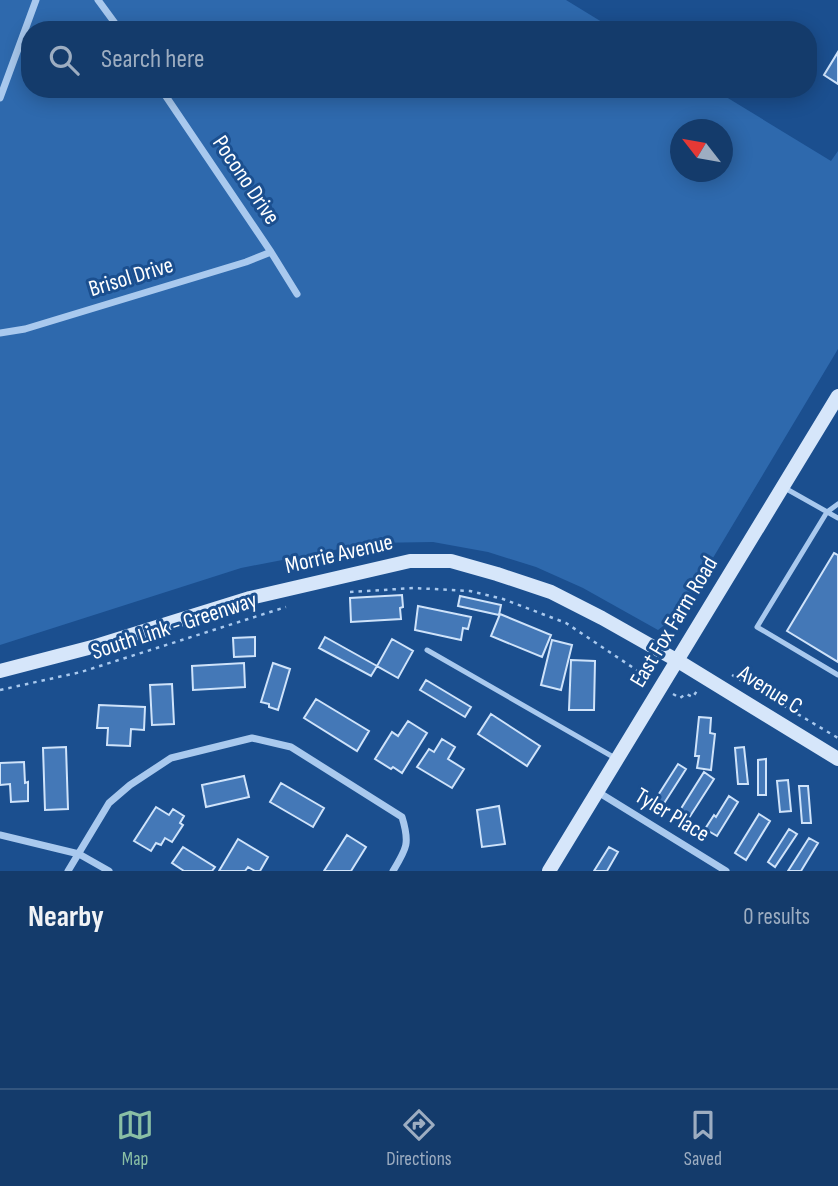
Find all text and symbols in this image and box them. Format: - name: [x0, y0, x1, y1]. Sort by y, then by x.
- search box: [21, 21, 817, 98]
- icon: search: [45, 41, 83, 79]
- text: Search here: [101, 44, 204, 75]
- north arrow: [670, 119, 733, 182]
- street label: Pocono Drive: [206, 130, 286, 230]
- street label: Brisol Drive: [85, 251, 177, 303]
- street label: Morrie Avenue: [282, 528, 396, 580]
- street label: East Fox Farm Road: [624, 552, 724, 692]
- street label: South Link - Greenway: [87, 586, 261, 666]
- street label: Avenue C: [732, 659, 808, 721]
- street label: Tyler Place: [630, 782, 714, 848]
- text: Nearby: [28, 899, 104, 935]
- text: 0 results: [743, 903, 810, 931]
- tab: Map: [116, 1106, 154, 1171]
- tab: Directions: [386, 1106, 452, 1171]
- tab: Saved: [684, 1106, 722, 1171]

